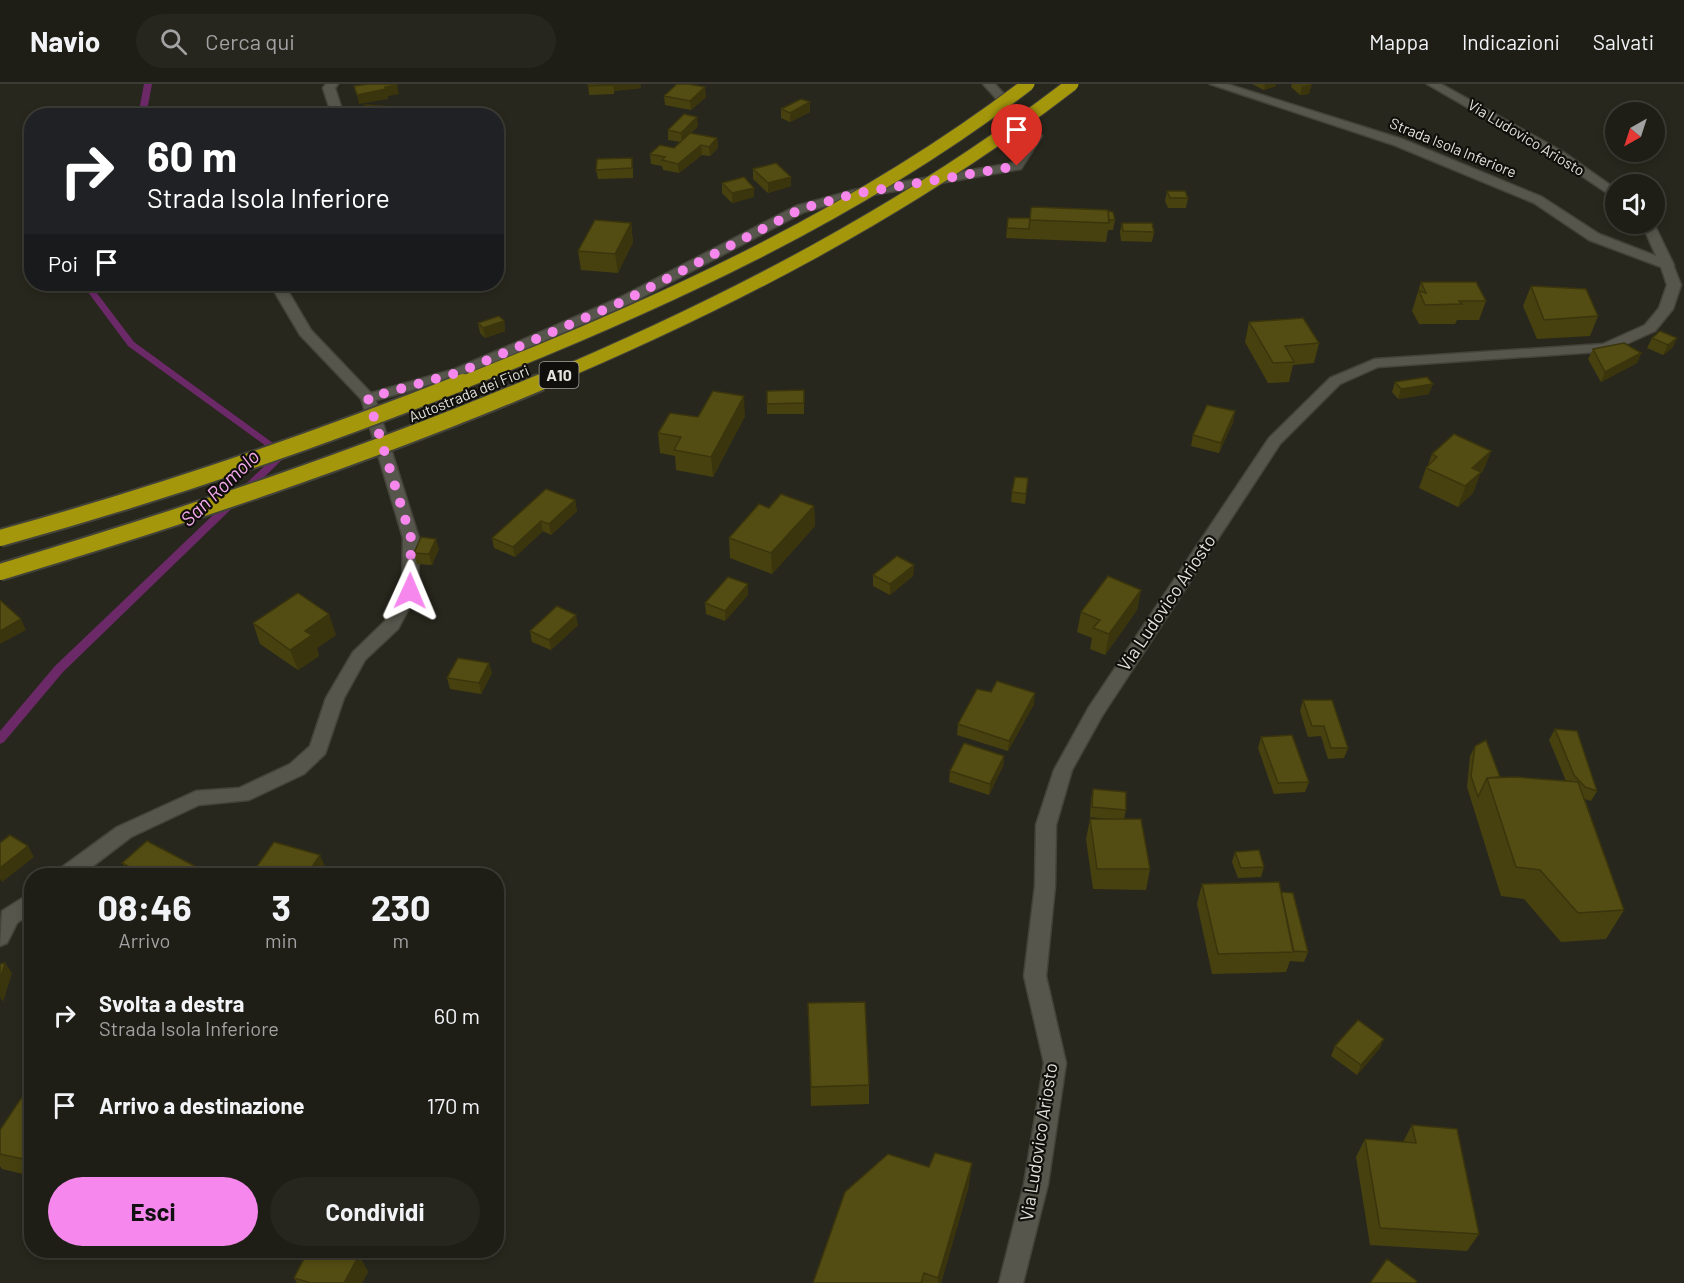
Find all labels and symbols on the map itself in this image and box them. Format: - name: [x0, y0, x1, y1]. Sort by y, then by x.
- street label: Via Ludovico Ariosto: [1465, 95, 1588, 179]
- north arrow: [1605, 102, 1665, 162]
- pin: [991, 104, 1042, 166]
- street label: Strada Isola Inferiore: [1387, 113, 1519, 181]
- street label: Autostrada dei Fiori: [406, 361, 531, 425]
- road number: A10: [540, 362, 578, 388]
- water label: San Romolo: [175, 444, 264, 531]
- street label: Via Ludovico Ariosto: [1112, 530, 1220, 675]
- position arrow: [378, 559, 442, 623]
- street label: Via Ludovico Ariosto: [1015, 1061, 1061, 1222]

